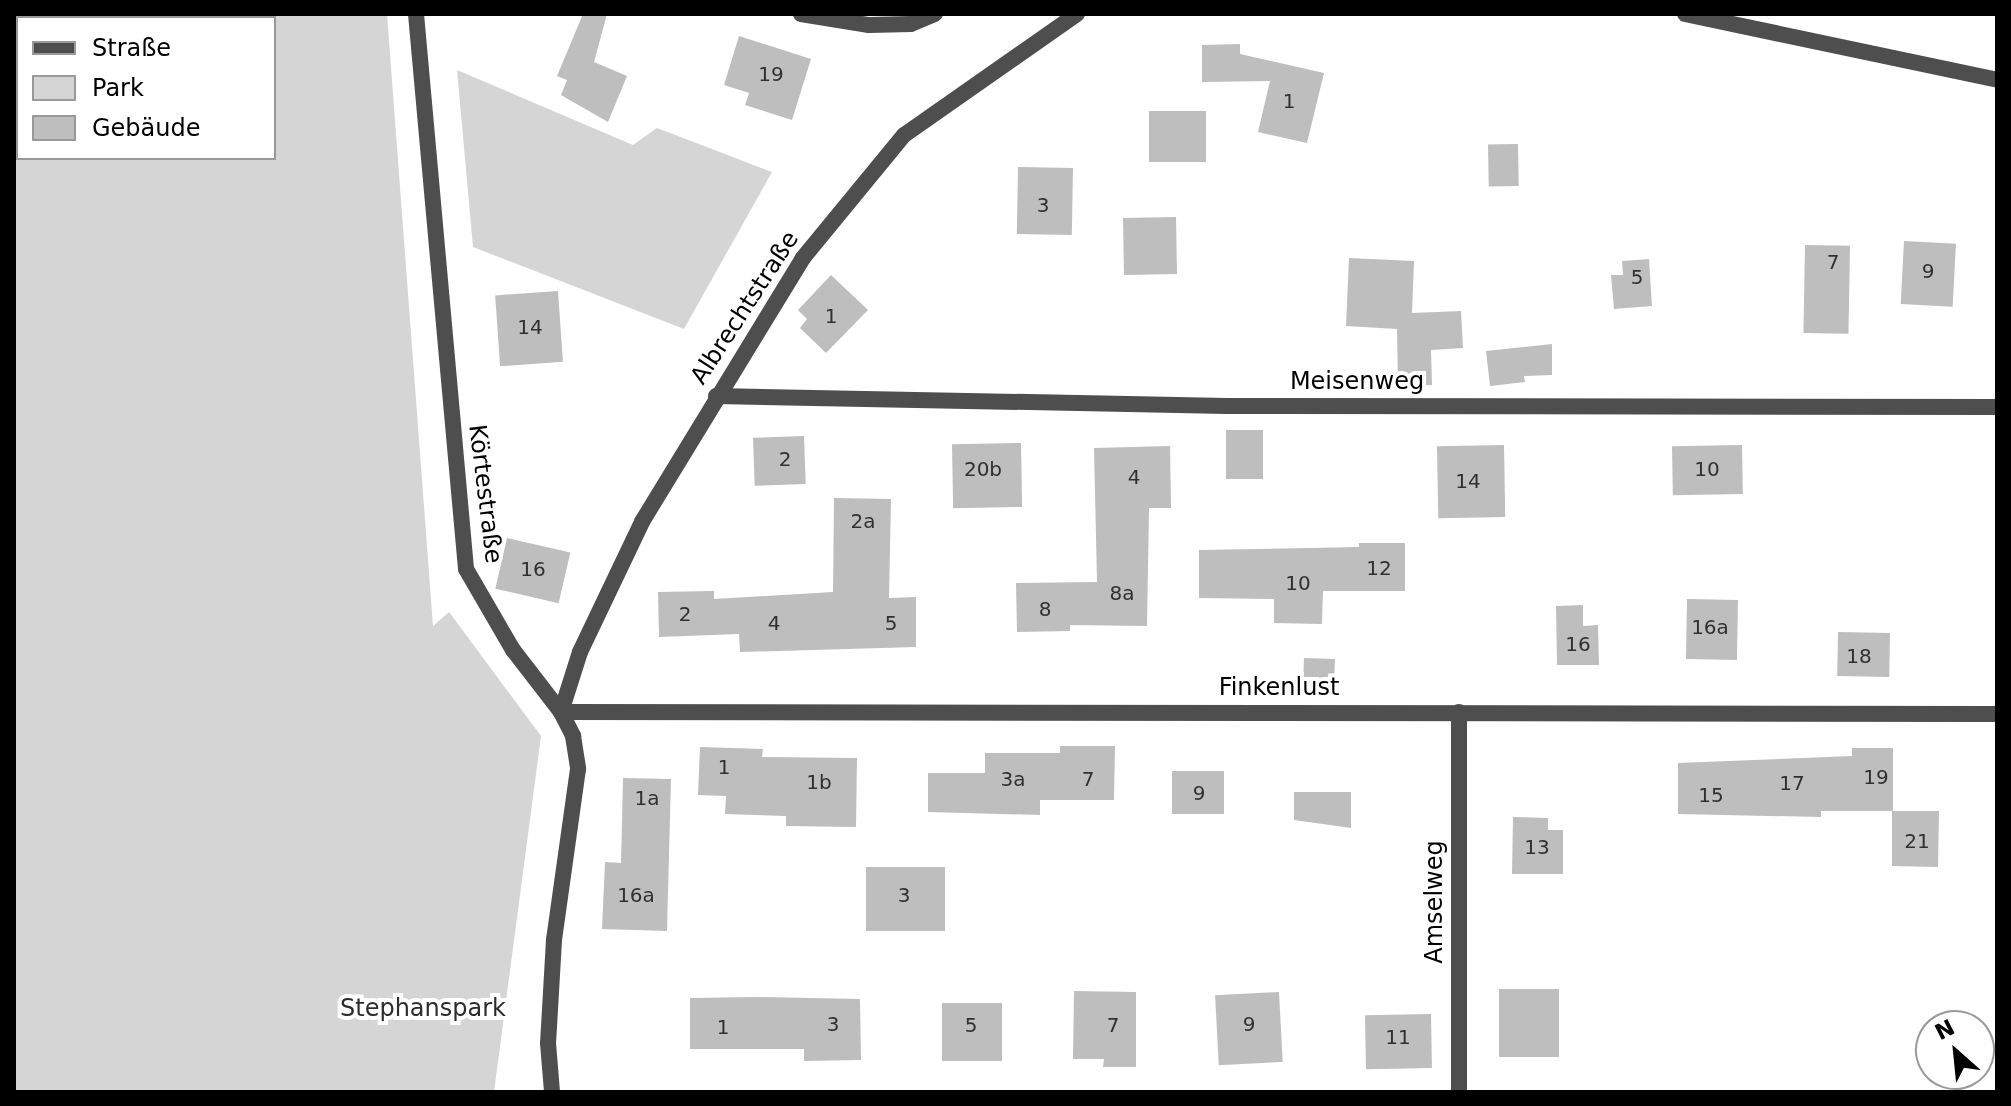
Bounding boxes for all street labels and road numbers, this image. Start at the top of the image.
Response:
street label: Albrechtstraße [685,226,805,390]
street label: Meisenweg [1290,368,1424,396]
street label: Körtestraße [462,423,508,565]
street label: Finkenlust [1219,674,1339,702]
street label: Amselweg [1421,840,1449,964]

